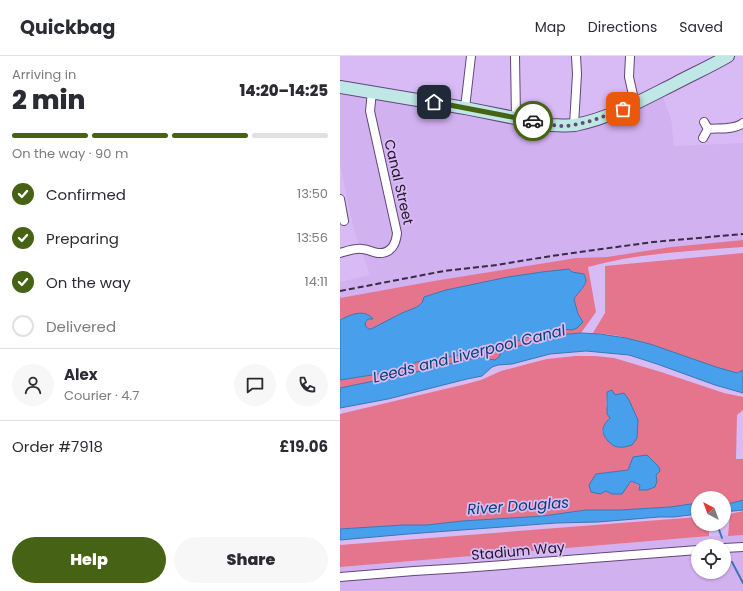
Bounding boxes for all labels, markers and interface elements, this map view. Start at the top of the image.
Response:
text: Quickbag [20,14,115,41]
text: Map [535,17,566,37]
text: Directions [588,17,657,37]
text: Saved [679,17,723,37]
text: Arriving in [12,65,76,84]
text: 14:20–14:25 [240,80,328,101]
text: 2 min [12,82,85,118]
pin [417,85,451,119]
icon: home [423,91,445,113]
pin [606,92,640,126]
icon: bag [612,98,634,120]
courier [513,101,553,141]
icon: car [522,110,544,132]
street label: Canal Street [379,137,419,227]
text: On the way · 90 m [12,144,128,163]
icon: check [12,183,34,205]
text: Confirmed [46,184,126,205]
text: 13:50 [297,184,328,203]
icon: check [12,227,34,249]
text: Preparing [46,228,119,249]
text: 13:56 [297,228,328,247]
icon: check [12,271,34,293]
text: On the way [46,272,131,293]
text: 14:11 [305,272,328,291]
text: Delivered [46,316,116,337]
water label: Leeds and Liverpool Canal [370,319,568,388]
button: person [12,364,54,406]
text: Alex [64,364,98,385]
button: chat [234,364,276,406]
button: phone [286,364,328,406]
text: Courier · 4.7 [64,386,139,405]
text: Order #7918 [12,436,103,457]
text: £19.06 [280,436,328,457]
water label: River Douglas [466,491,570,520]
north arrow [691,491,731,531]
map controls [691,491,731,579]
button: Help [12,537,166,583]
button: Share [174,537,328,583]
street label: Stadium Way [470,537,566,565]
button: locate [691,539,731,579]

